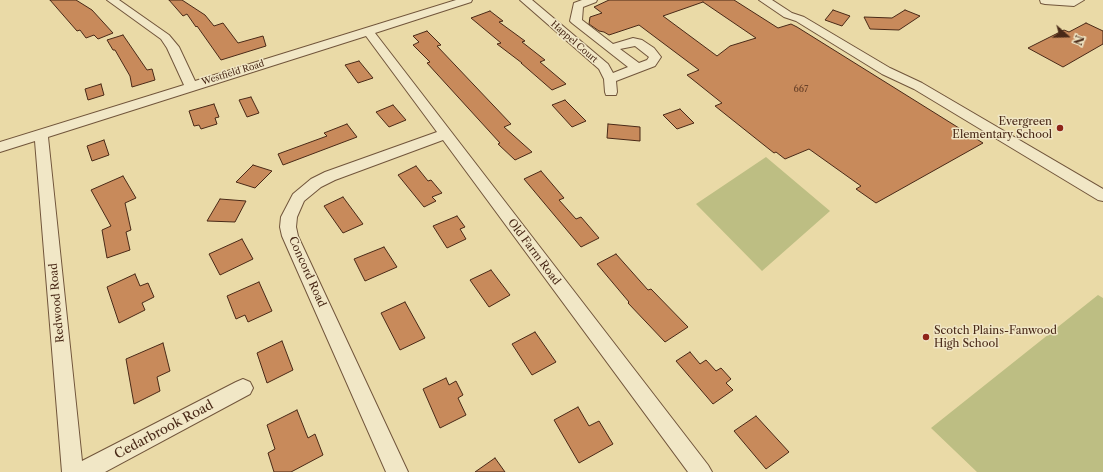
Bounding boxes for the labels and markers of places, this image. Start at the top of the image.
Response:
place label: Evergreen Elementary School [952,115,1052,141]
marker: Evergreen Elementary School [1055,123,1065,133]
place label: Scotch Plains-Fanwood High School [934,324,1057,350]
marker: Scotch Plains-Fanwood High School [921,332,931,342]

